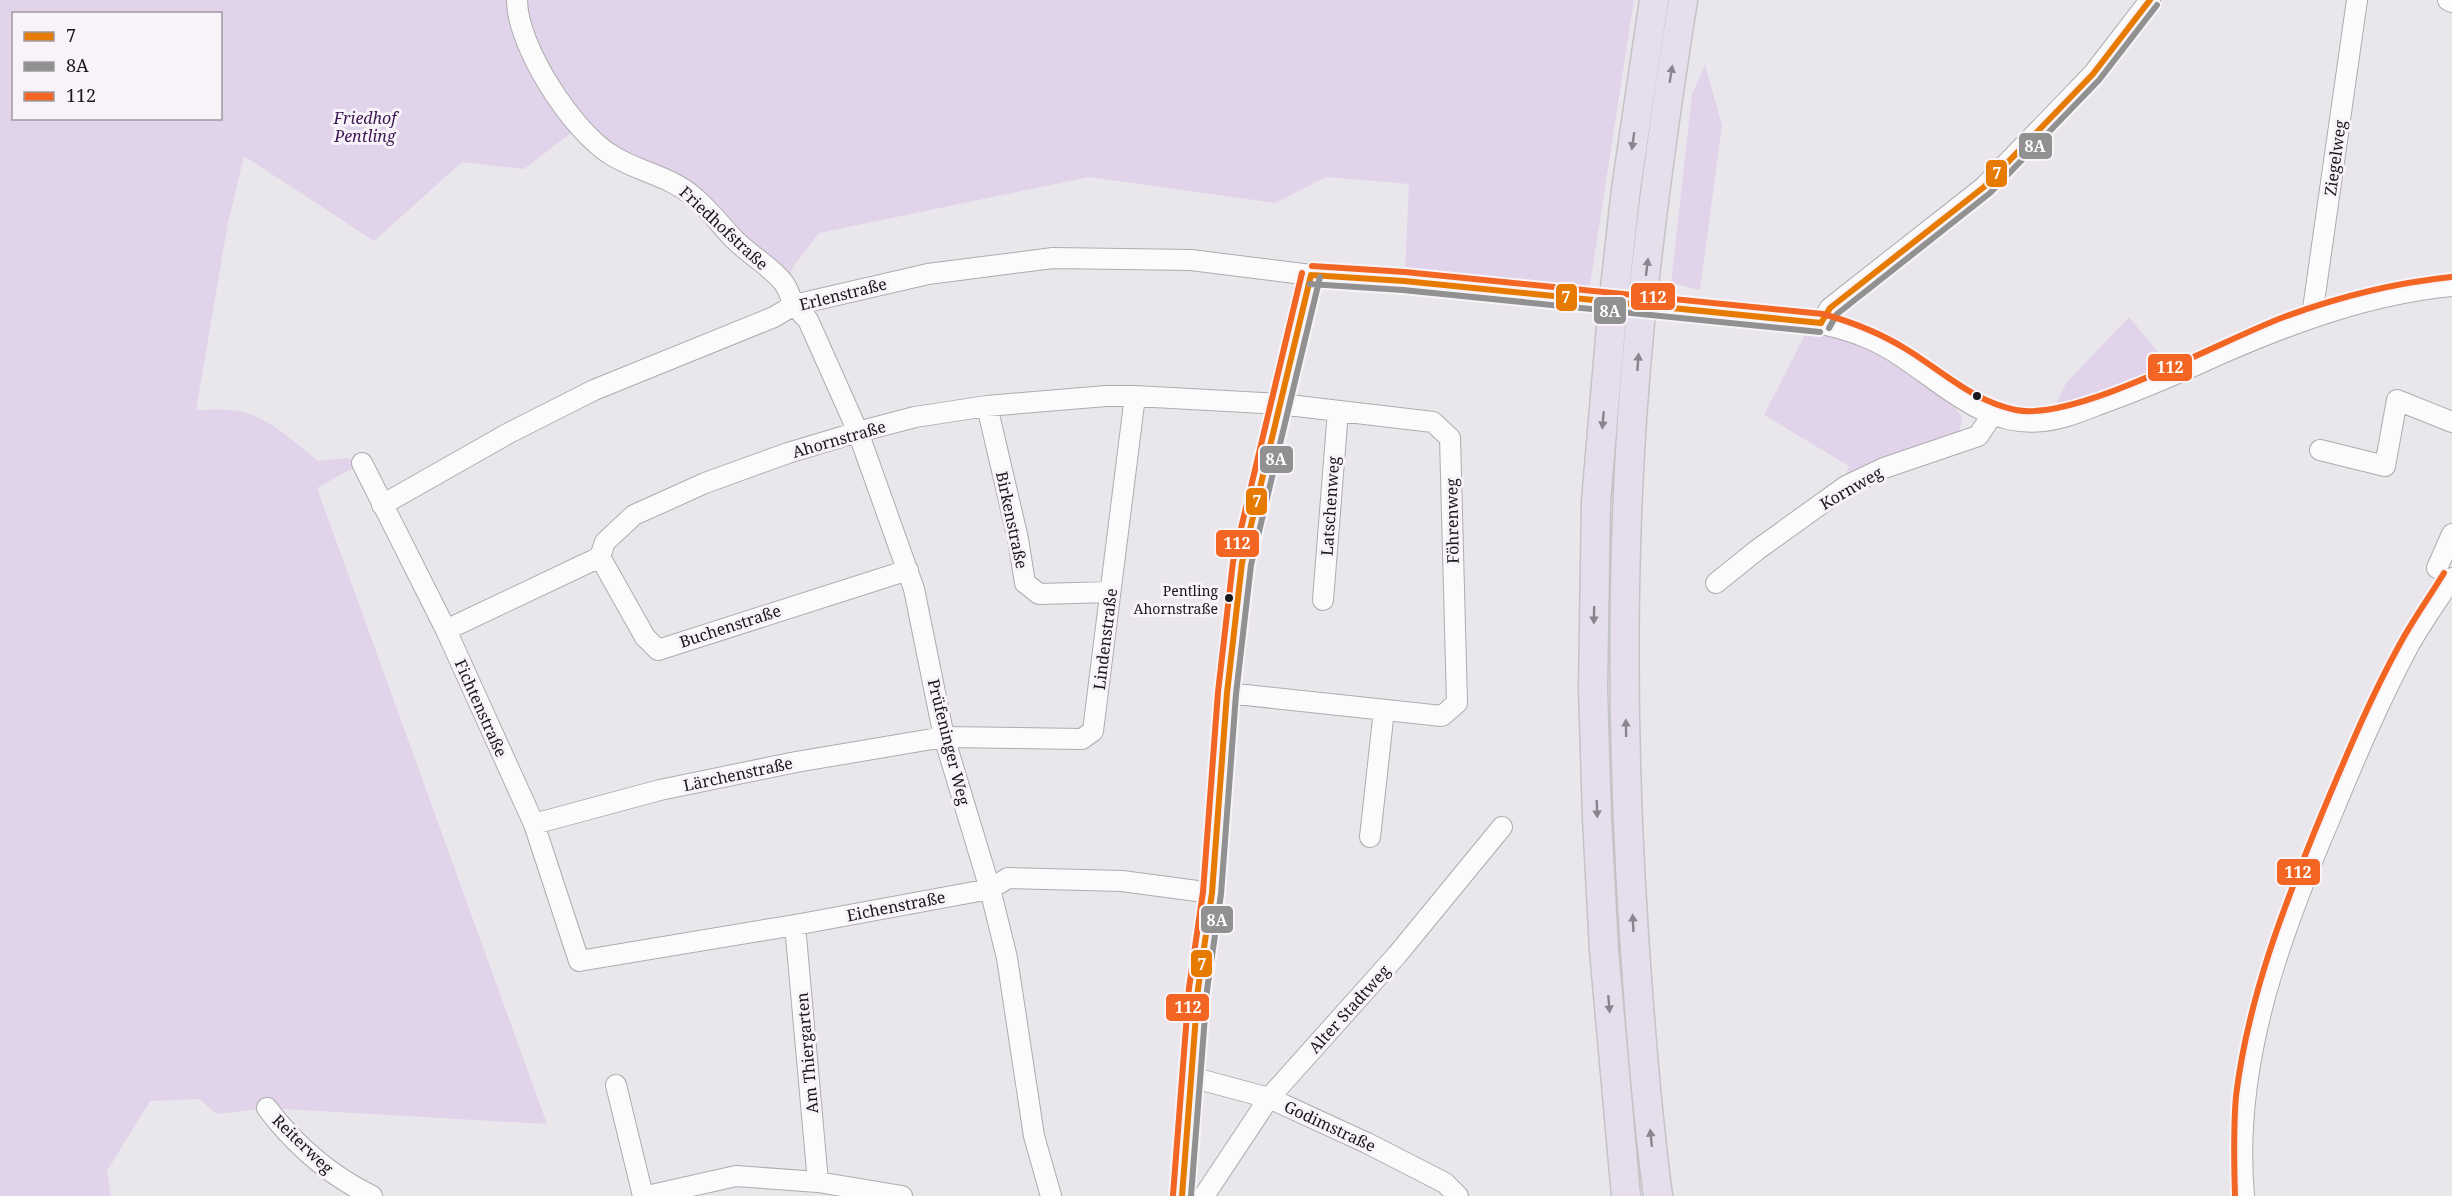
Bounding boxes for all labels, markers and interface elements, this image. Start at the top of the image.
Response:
legend [12,12,222,120]
text: 7 [66,23,76,47]
text: 8A [66,53,89,77]
one-way arrow [1667,64,1676,83]
text: 112 [66,83,96,107]
park label: Friedhof Pentling [333,107,399,147]
street label: Ziegelweg [2319,118,2351,197]
one-way arrow [1629,131,1638,150]
line badge: 8A [2018,132,2053,160]
text: 8A [2024,135,2046,157]
line badge: 7 [1985,159,2008,188]
text: 7 [1992,162,2002,184]
street label: Friedhofstraße [675,181,773,275]
one-way arrow [1642,257,1652,276]
street label: Erlenstraße [797,273,889,315]
line badge: 112 [1630,282,1676,311]
line badge: 7 [1555,283,1578,312]
text: 7 [1561,286,1571,308]
text: 112 [1639,286,1667,308]
line badge: 8A [1593,296,1627,325]
text: 8A [1599,300,1621,322]
one-way arrow [1633,352,1642,371]
line badge: 112 [2147,353,2193,382]
text: 112 [2156,356,2184,378]
unlabelled marker [1971,390,1983,402]
one-way arrow [1598,410,1608,429]
street label: Ahornstraße [790,415,888,463]
line badge: 8A [1259,445,1294,474]
text: 8A [1265,448,1287,470]
street label: Latschenweg [1316,455,1344,556]
street label: Kornweg [1816,461,1887,515]
street label: Birkenstraße [991,469,1033,571]
street label: Föhrenweg [1440,478,1464,564]
line badge: 7 [1245,487,1268,516]
text: 7 [1252,490,1262,512]
line badge: 112 [1215,529,1260,558]
text: 112 [1223,532,1251,554]
place label: Pentling Ahornstraße [1134,581,1218,618]
street label: Lindenstraße [1088,587,1122,691]
marker: Pentling Ahornstraße [1223,592,1235,604]
street label: Buchenstraße [676,599,784,653]
one-way arrow [1589,605,1599,624]
street label: Fichtenstraße [450,656,512,760]
street label: Prüfeninger Weg [923,677,975,808]
one-way arrow [1621,718,1630,737]
street label: Lärchenstraße [681,752,795,796]
one-way arrow [1592,800,1601,819]
line badge: 112 [2276,858,2321,886]
text: 112 [2284,861,2312,883]
street label: Eichenstraße [845,886,947,926]
line badge: 8A [1200,905,1234,934]
text: 8A [1206,909,1228,931]
one-way arrow [1628,913,1637,932]
line badge: 7 [1190,949,1213,978]
text: 7 [1197,953,1207,975]
street label: Alter Stadtweg [1303,960,1395,1058]
street label: Am Thiergarten [791,992,823,1114]
line badge: 112 [1165,993,1210,1022]
one-way arrow [1604,995,1614,1014]
text: 112 [1174,996,1202,1018]
street label: Godimstraße [1281,1095,1379,1157]
street label: Reiterweg [268,1109,339,1179]
one-way arrow [1647,1128,1656,1147]

